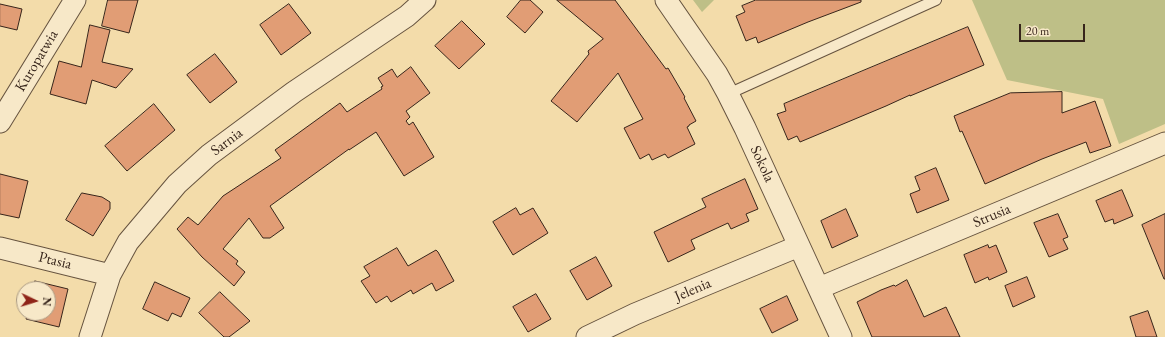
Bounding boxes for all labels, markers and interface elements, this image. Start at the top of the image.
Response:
scale bar [1021,16,1087,42]
text: 20 m [1026,23,1049,39]
street label: Kuropatwia [12,27,62,95]
street label: Sarnia [207,124,247,160]
street label: Sokola [746,143,778,185]
street label: Strusia [970,200,1014,232]
street label: Ptasia [37,248,73,274]
street label: Jelenia [672,274,714,306]
north arrow [16,281,56,321]
text: N [40,297,54,307]

